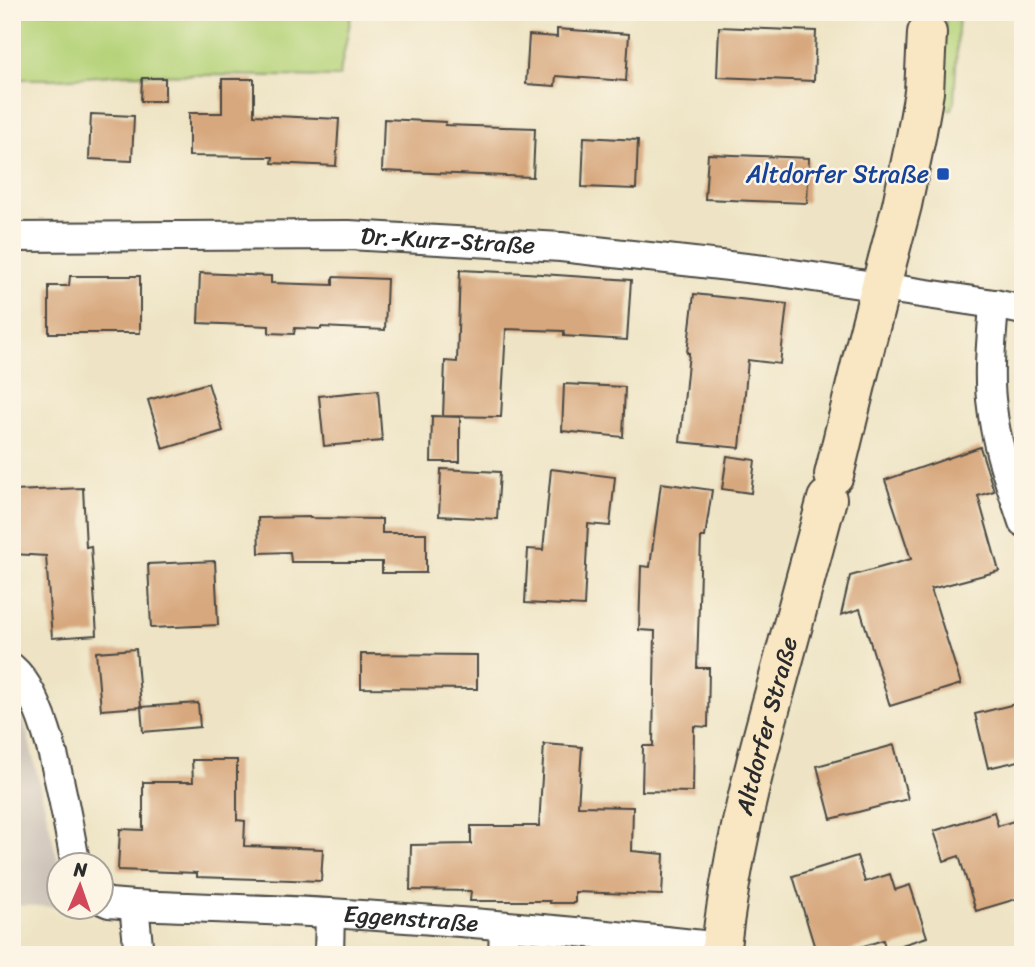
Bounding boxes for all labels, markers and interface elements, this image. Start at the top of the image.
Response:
place label: Altdorfer Straße [745,153,929,195]
marker: Altdorfer Straße [935,166,951,182]
street label: Dr.-Kurz-Straße [359,215,536,266]
street label: Altdorfer Straße [723,632,810,820]
north arrow [46,852,116,922]
text: N [72,853,89,886]
street label: Eggenstraße [343,893,480,944]

